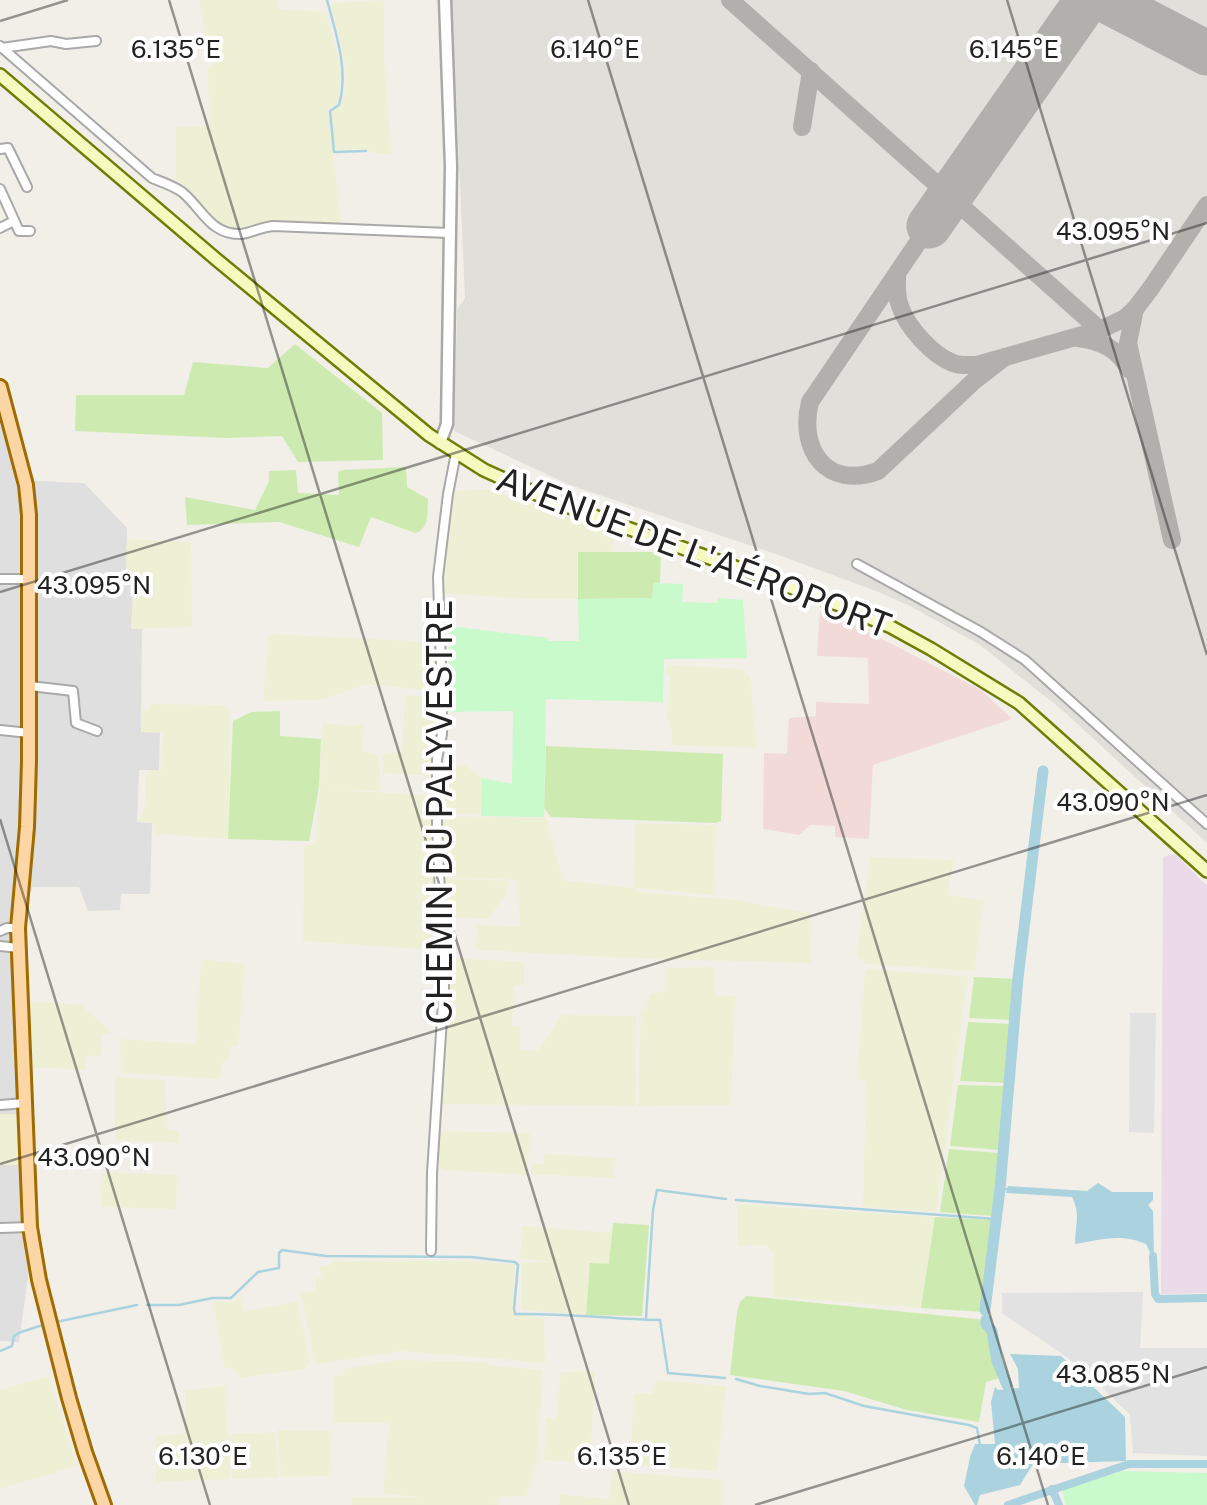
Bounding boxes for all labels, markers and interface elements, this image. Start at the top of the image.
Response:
text: 6.135°E [131,34,221,64]
text: 6.140°E [550,34,640,64]
text: 6.145°E [969,34,1059,64]
text: 43.095°N [1056,216,1170,246]
street label: AVENUE DE L'AÉROPORT [491,457,897,646]
text: 43.095°N [37,570,151,600]
street label: CHEMIN DU PALYVESTRE [419,600,460,1024]
text: 43.090°N [1056,787,1170,817]
text: 43.090°N [37,1142,151,1172]
text: 43.085°N [1056,1359,1170,1389]
text: 6.130°E [158,1441,248,1471]
text: 6.135°E [577,1441,667,1471]
text: 6.140°E [996,1441,1086,1471]

